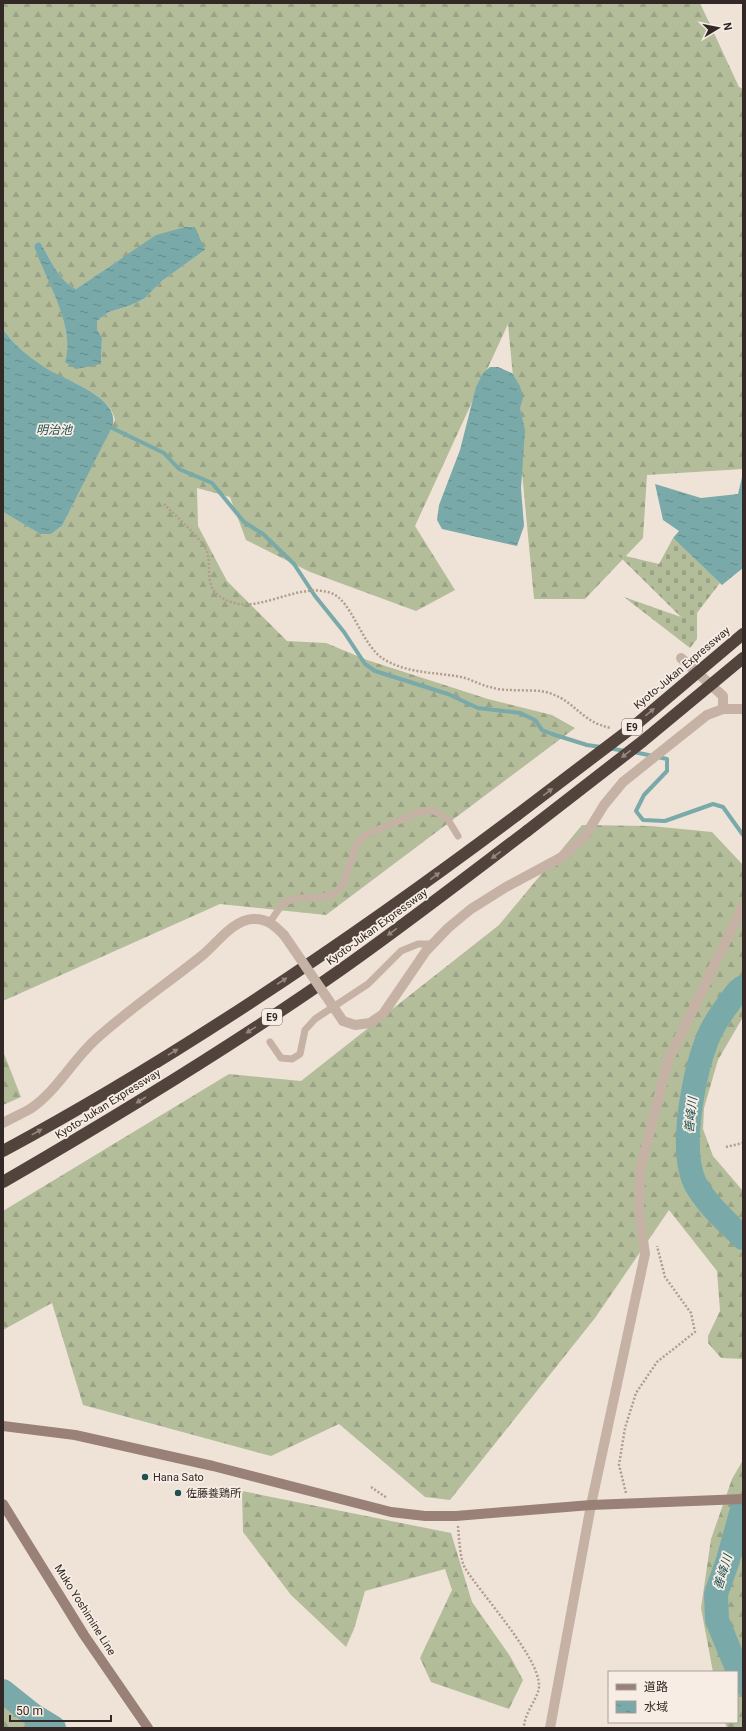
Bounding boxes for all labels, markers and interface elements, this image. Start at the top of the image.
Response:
north arrow [698,8,738,48]
text: N [720,21,734,32]
water label: 明治池 [36,423,73,437]
street label: Kyoto-Jukan Expressway [631,623,733,712]
one-way arrow [645,707,656,716]
road number: E9 [622,719,642,735]
one-way arrow [621,750,632,759]
one-way arrow [543,788,553,796]
one-way arrow [491,850,502,859]
one-way arrow [430,872,441,880]
street label: Kyoto-Jukan Expressway [324,886,431,968]
one-way arrow [387,928,397,936]
one-way arrow [277,977,287,985]
road number: E9 [262,1009,282,1025]
one-way arrow [245,1027,256,1034]
one-way arrow [167,1048,179,1055]
street label: Kyoto-Jukan Expressway [53,1066,164,1142]
water label: 善峰川 [682,1094,700,1134]
one-way arrow [135,1096,146,1103]
one-way arrow [31,1129,43,1136]
place label: Hana Sato [153,1471,204,1484]
marker: Hana Sato [140,1472,150,1482]
place label: 佐藤養鶏所 [186,1487,242,1500]
marker: 佐藤養鶏所 [173,1488,183,1498]
water label: 善峰川 [711,1551,736,1591]
street label: Muko Yoshimine Line [52,1562,118,1658]
legend [608,1671,738,1723]
text: 道路 [644,1680,668,1694]
scale bar [10,1697,111,1723]
text: 水域 [644,1700,668,1714]
text: 50 m [16,1704,43,1718]

